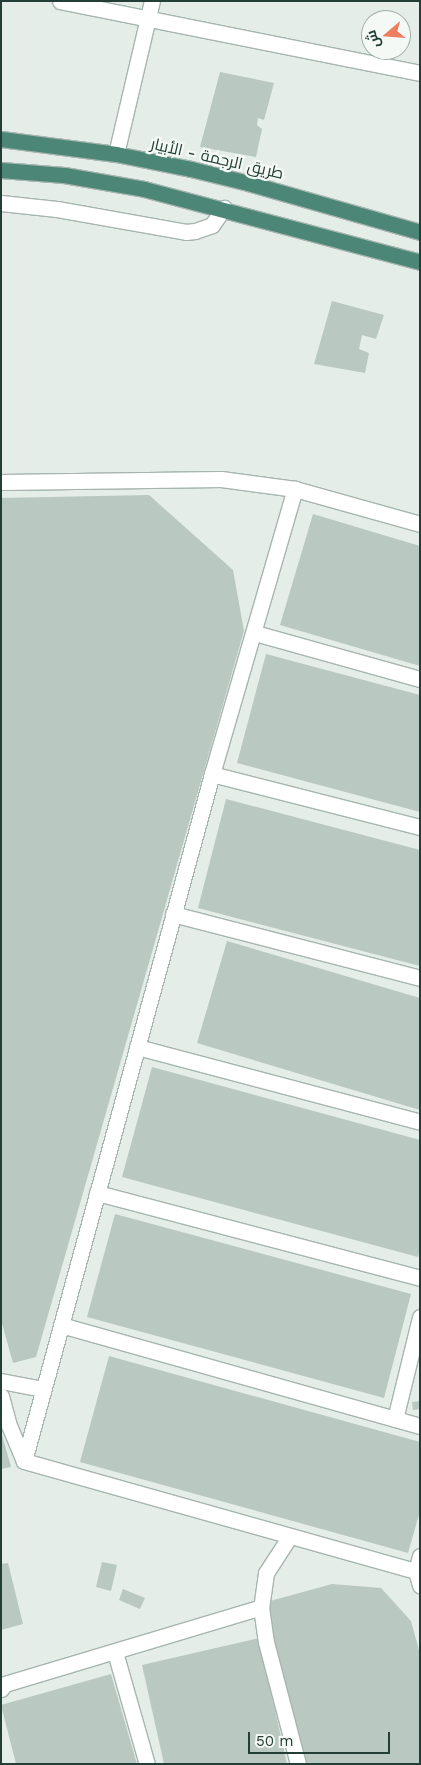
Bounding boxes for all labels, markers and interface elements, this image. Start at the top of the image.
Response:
north arrow [361,10,411,60]
text: ش [362,28,383,50]
street label: طريق الرجمة - الأبيار [149,134,285,184]
scale bar [251,1722,394,1754]
text: 50 m [256,1732,293,1750]

